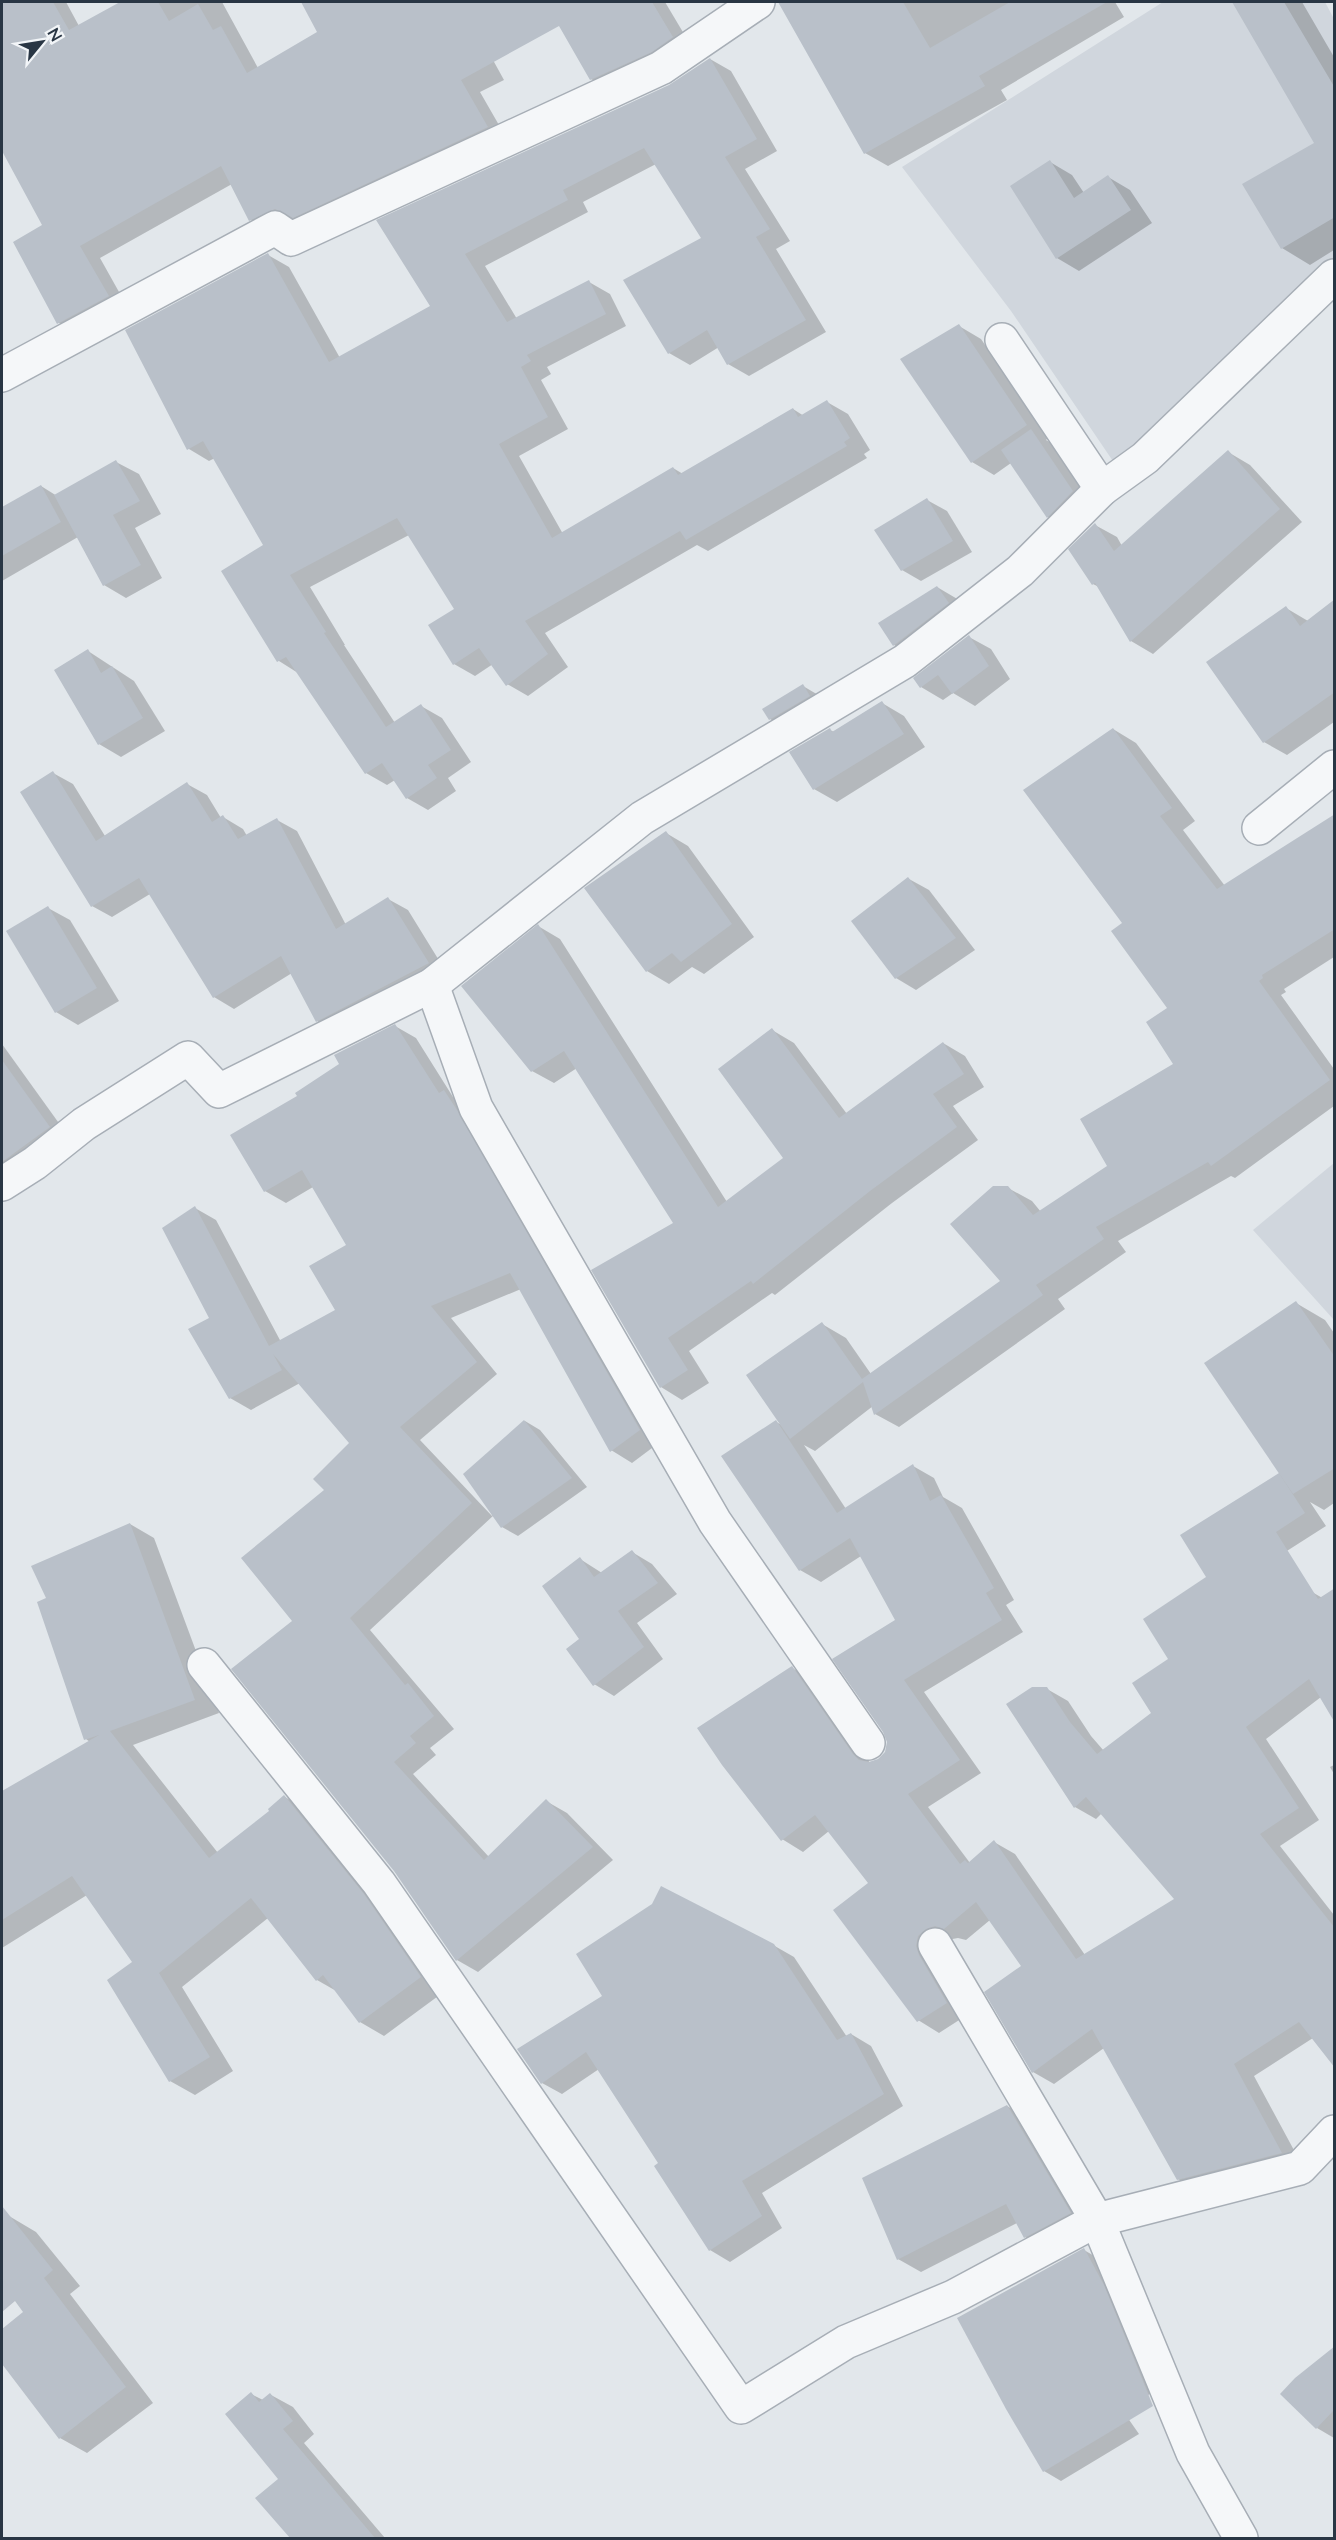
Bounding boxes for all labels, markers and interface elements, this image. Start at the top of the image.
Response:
north arrow [12,12,72,72]
text: N [44,24,67,44]

